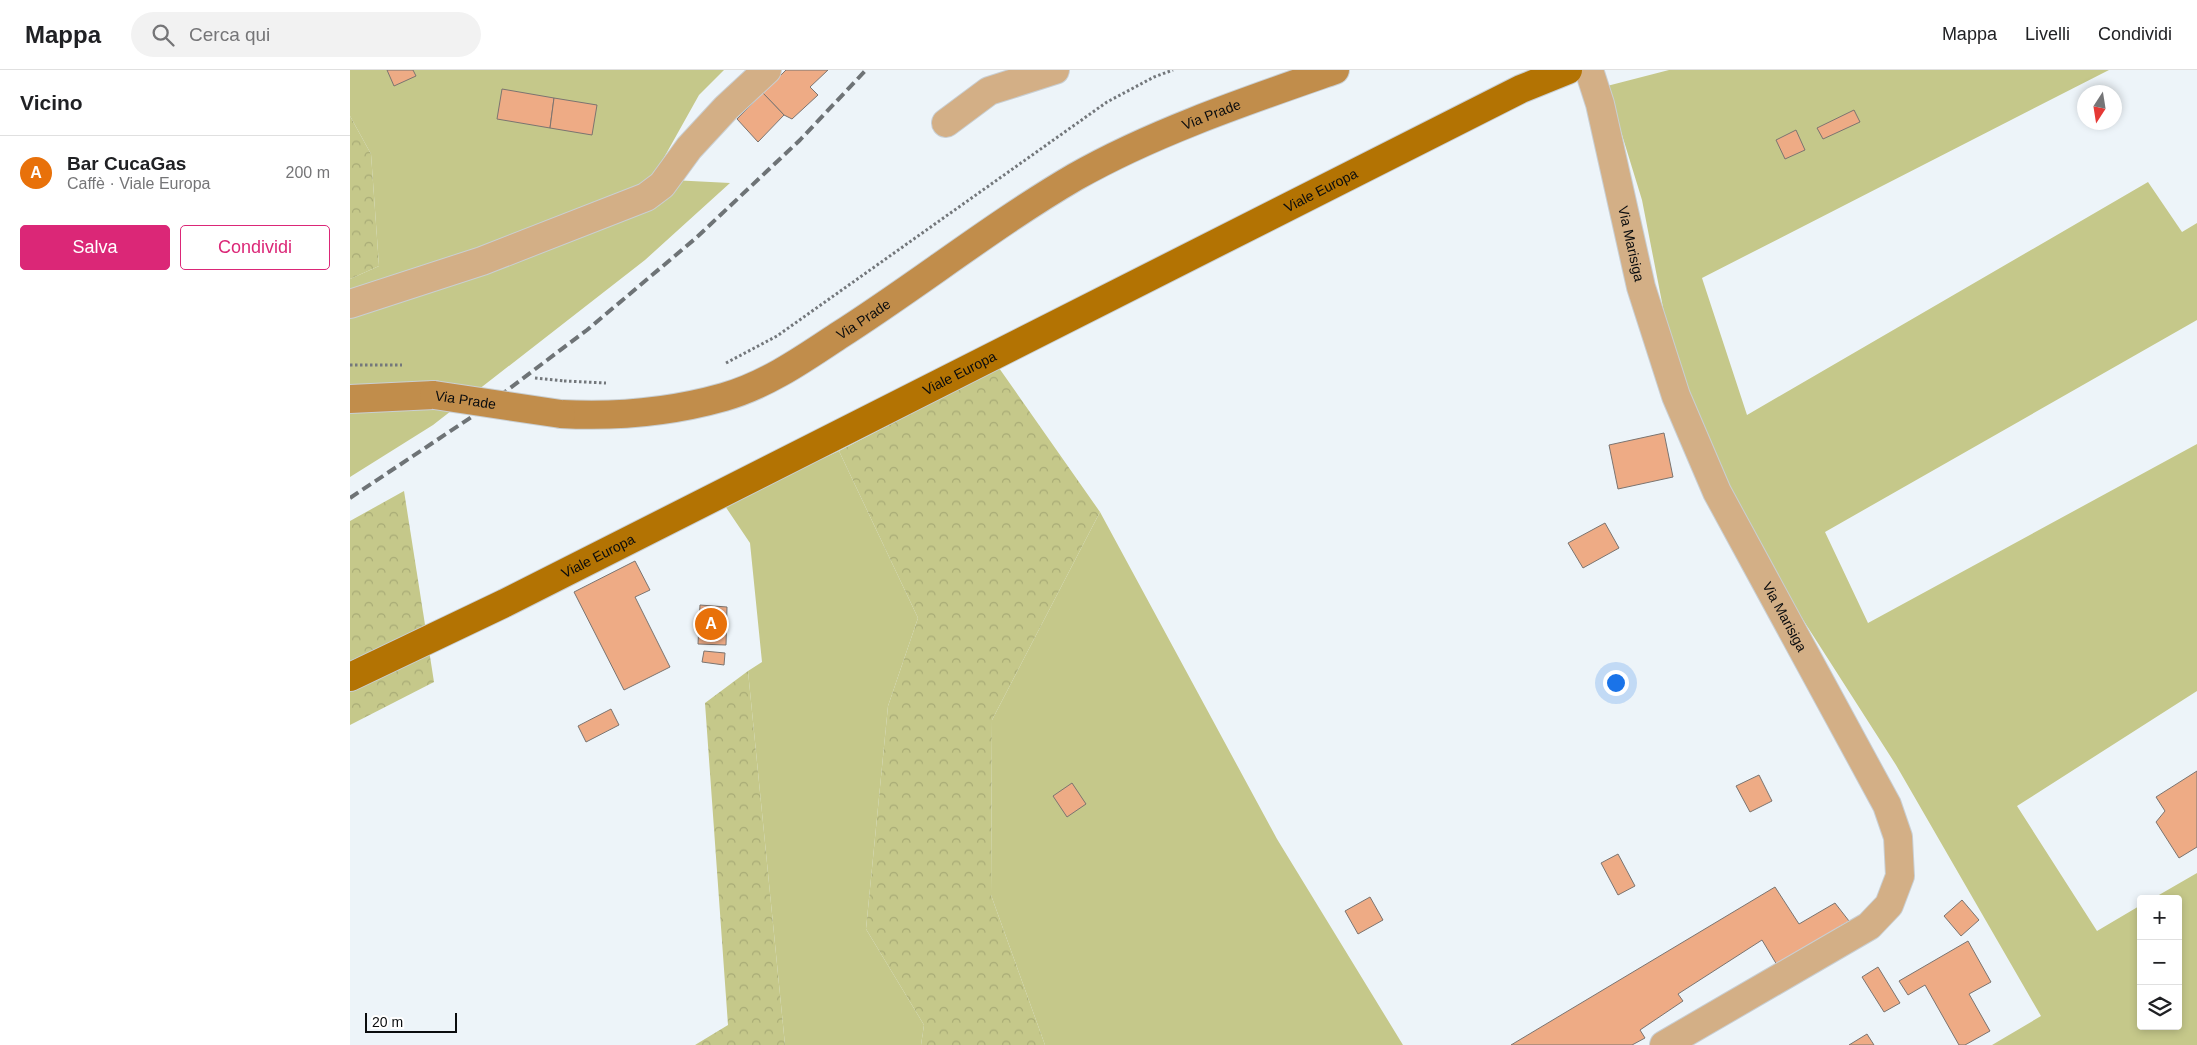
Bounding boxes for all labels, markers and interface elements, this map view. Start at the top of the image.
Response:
search box [131,12,481,57]
text: Mappa [25,21,101,48]
icon: search [149,21,177,49]
text: Cerca qui [189,24,270,45]
text: Mappa [1942,24,1997,44]
text: Livelli [2025,24,2070,44]
text: Condividi [2098,24,2172,44]
north arrow [2077,85,2122,130]
text: Vicino [20,91,83,114]
street label: Via Prade [1180,96,1243,133]
text: Bar CucaGas [67,153,186,174]
text: A [30,164,42,181]
text: 200 m [286,164,330,181]
street label: Viale Europa [1281,165,1360,215]
text: Caffè · Viale Europa [67,175,211,192]
street label: Via Marisiga [1615,205,1648,283]
button: Salva [20,225,170,270]
button: Condividi [180,225,330,270]
street label: Via Prade [834,295,894,343]
street label: Viale Europa [920,348,999,398]
street label: Via Prade [434,387,497,412]
street label: Viale Europa [559,531,638,581]
street label: Via Marisiga [1759,579,1810,654]
pin: A [695,605,727,643]
your location [1603,670,1629,696]
map controls [2137,895,2182,1030]
button: + [2137,895,2182,940]
button: − [2137,940,2182,985]
button: layers [2137,985,2182,1030]
scale bar [365,1010,458,1033]
text: 20 m [372,1014,403,1030]

